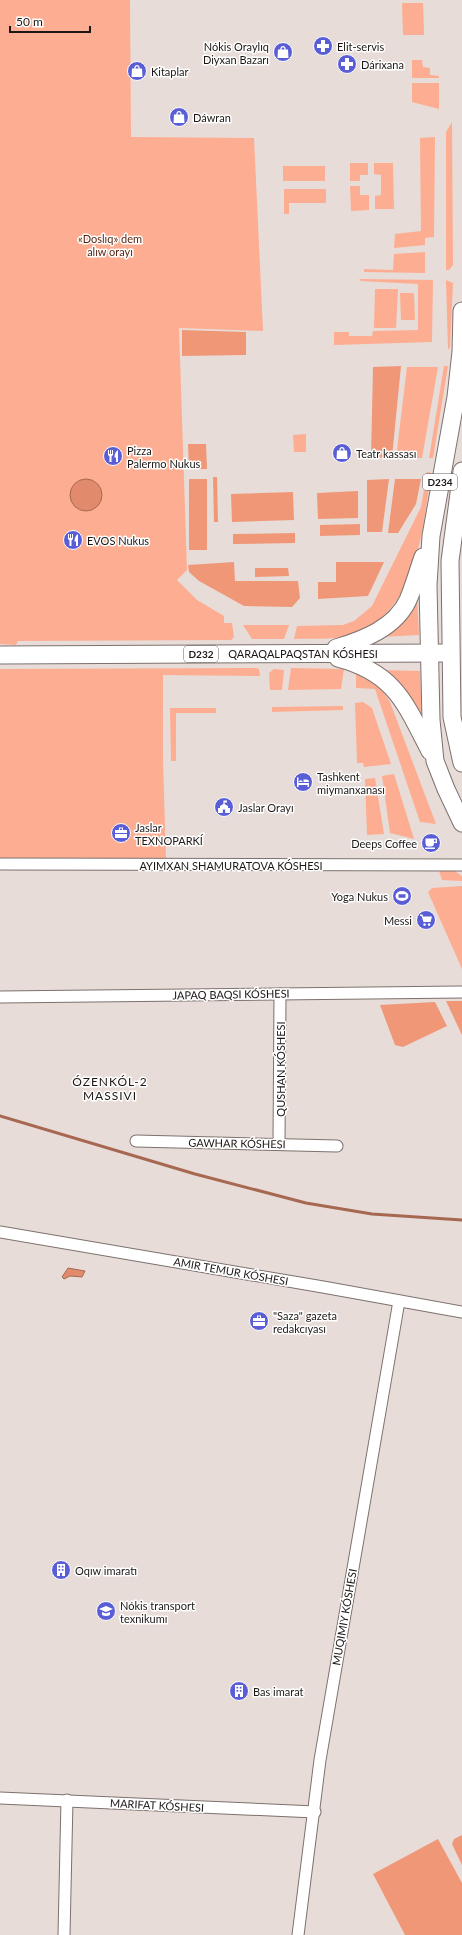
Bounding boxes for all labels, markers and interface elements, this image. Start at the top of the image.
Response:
scale bar [10,8,90,34]
text: 50 m [16,14,43,29]
pharmacy icon: Elit-servis [312,35,334,57]
place label: Nókis Oraylıq Diyxan Bazarı [203,40,269,66]
place label: Elit-servis [337,40,384,53]
shop icon: Nókis Oraylıq Diyxan Bazarı [272,41,294,63]
pharmacy icon: Dárixana [336,53,358,75]
place label: Dárixana [361,58,404,71]
shop icon: Kitaplar [126,60,148,82]
place label: Kitaplar [151,65,189,78]
shop icon: Dáwran [168,106,190,128]
place label: Dáwran [193,111,231,124]
park label: «Doslıq» dem alıw orayı [78,232,142,258]
shop icon: Teatr kassası [331,442,353,464]
place label: Pizza Palermo Nukus [127,444,201,470]
restaurant icon: Pizza Palermo Nukus [102,445,124,467]
place label: Teatr kassası [356,447,416,460]
road number: D234 [423,474,457,490]
restaurant icon: EVOS Nukus [62,529,84,551]
place label: EVOS Nukus [87,534,149,547]
road number: D232 [184,646,218,662]
street label: QARAQALPAQSTAN KÓSHESI [228,647,378,660]
place label: Tashkent miymanxanası [317,770,385,796]
hotel icon: Tashkent miymanxanası [292,771,314,793]
public building icon: Jaslar Orayı [213,796,235,818]
place label: Jaslar Orayı [238,801,294,814]
place label: Jaslar TEXNOPARKÍ [135,821,204,847]
office icon: Jaslar TEXNOPARKÍ [110,822,132,844]
cafe icon: Deeps Coffee [420,832,442,854]
place label: Deeps Coffee [351,837,417,850]
street label: AYIMXAN SHAMURATOVA KÓSHESI [139,859,323,872]
sports icon: Yoga Nukus [391,885,413,907]
place label: Yoga Nukus [331,890,388,903]
supermarket icon: Messi [415,909,437,931]
place label: Messi [384,914,412,927]
street label: JAPAQ BAQSI KÓSHESI [172,986,290,1002]
street label: QUSHAN KÓSHESI [274,1021,287,1117]
district label: ÓZENKÓL-2 MASSIVI [72,1074,148,1103]
street label: GAWHAR KÓSHESI [188,1136,286,1150]
street label: AMIR TEMUR KÓSHESI [173,1254,289,1288]
place label: "Saza" gazeta redakcıyası [273,1309,337,1335]
office icon: "Saza" gazeta redakcıyası [248,1310,270,1332]
building icon: Oqıw imaratı [50,1559,72,1581]
place label: Oqıw imaratı [75,1564,137,1577]
street label: MUQIMIY KÓSHESI [329,1568,359,1666]
place label: Nókis transport texnikumı [120,1599,195,1625]
school or university icon: Nókis transport texnikumı [95,1600,117,1622]
building icon: Bas imarat [228,1680,250,1702]
place label: Bas imarat [253,1685,304,1698]
street label: MARIFAT KÓSHESI [110,1796,204,1814]

